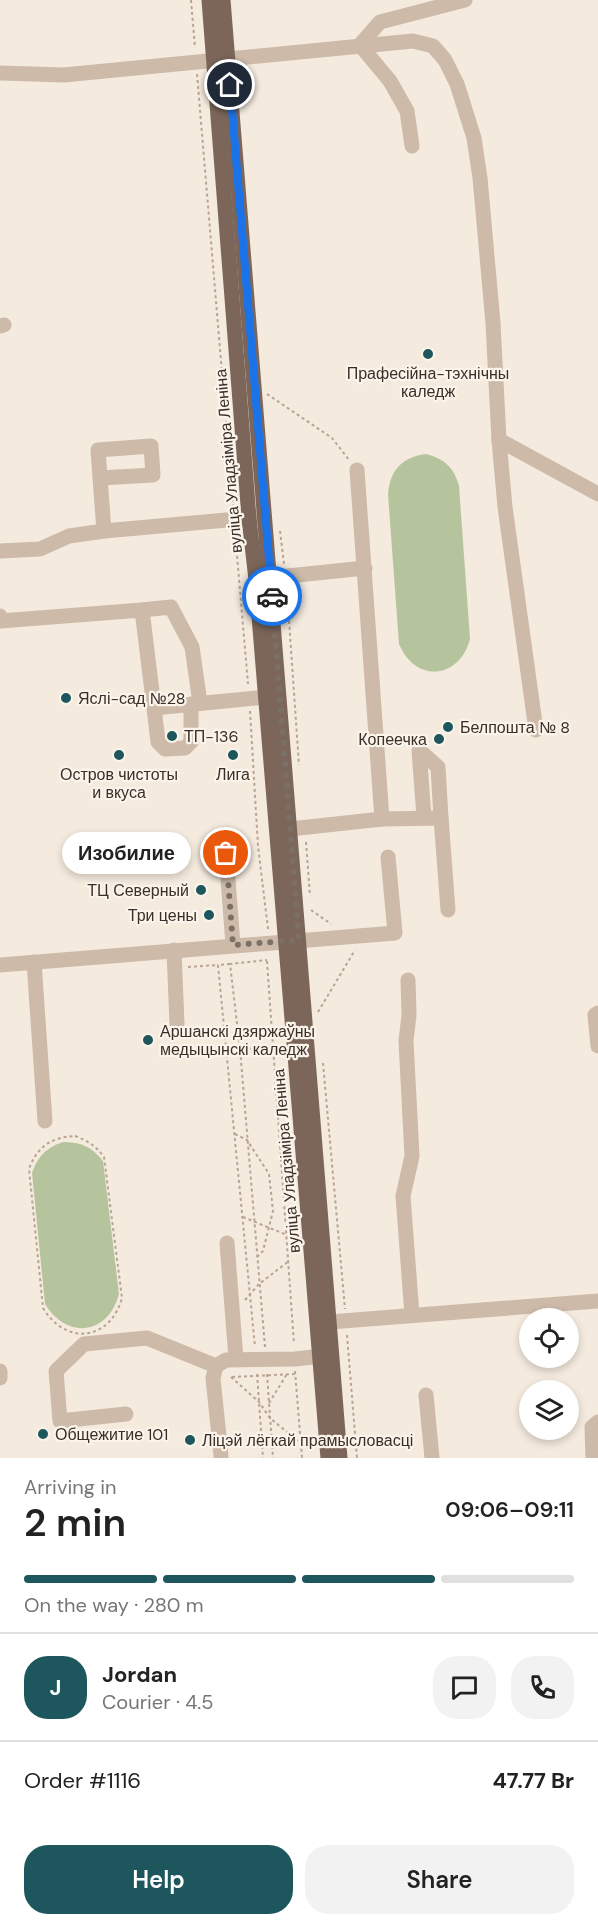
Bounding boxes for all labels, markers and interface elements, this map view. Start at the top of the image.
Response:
pin [204,59,255,110]
icon: home [213,68,246,101]
marker: Прафесійна-тэхнічны каледж [421,347,435,361]
place label: Прафесійна-тэхнічны каледж [347,363,509,402]
street label: вуліца Уладзіміра Леніна [210,368,247,554]
courier [242,566,302,626]
icon: car [256,580,289,613]
place label: Яслі-сад №28 [78,688,185,709]
marker: Яслі-сад №28 [59,691,73,705]
place label: Белпошта № 8 [460,717,570,738]
marker: Белпошта № 8 [441,720,455,734]
place label: ТП-136 [184,726,238,747]
marker: ТП-136 [165,729,179,743]
place label: Копеечка [358,729,427,750]
marker: Копеечка [432,732,446,746]
marker: Остров чистоты и вкуса [112,748,126,762]
marker: Лига [226,748,240,762]
place label: Остров чистоты и вкуса [60,764,178,803]
place label: Лига [216,764,250,785]
pin [200,827,251,878]
callout: Изобилие [61,832,190,874]
icon: bag [209,836,242,869]
text: Изобилие [78,840,175,866]
place label: ТЦ Северный [87,880,189,901]
marker: ТЦ Северный [194,883,208,897]
place label: Три цены [128,905,197,926]
marker: Три цены [202,908,216,922]
place label: Аршанскі дзяржаўны медыцынскі каледж [160,1021,315,1060]
marker: Аршанскі дзяржаўны медыцынскі каледж [141,1033,155,1047]
street label: вуліца Уладзіміра Леніна [268,1068,305,1254]
map controls [519,1308,579,1440]
button: locate [519,1308,579,1368]
button: layers [519,1380,579,1440]
place label: Общежитие 101 [55,1424,168,1445]
marker: Общежитие 101 [36,1427,50,1441]
place label: Ліцэй лёгкай прамысловасці [202,1430,413,1451]
marker: Ліцэй лёгкай прамысловасці [183,1433,197,1447]
text: Arriving in [24,1474,116,1500]
text: 09:06–09:11 [445,1495,574,1524]
text: 2 min [24,1497,126,1548]
text: On the way · 280 m [24,1592,204,1618]
button: chat [433,1656,496,1719]
button: phone [511,1656,574,1719]
text: Jordan [102,1660,177,1689]
text: J [50,1673,61,1702]
text: Courier · 4.5 [102,1689,214,1715]
text: Order #1116 [24,1766,141,1795]
text: 47.77 Br [492,1766,574,1795]
button: Help [24,1845,293,1914]
button: Share [305,1845,574,1914]

